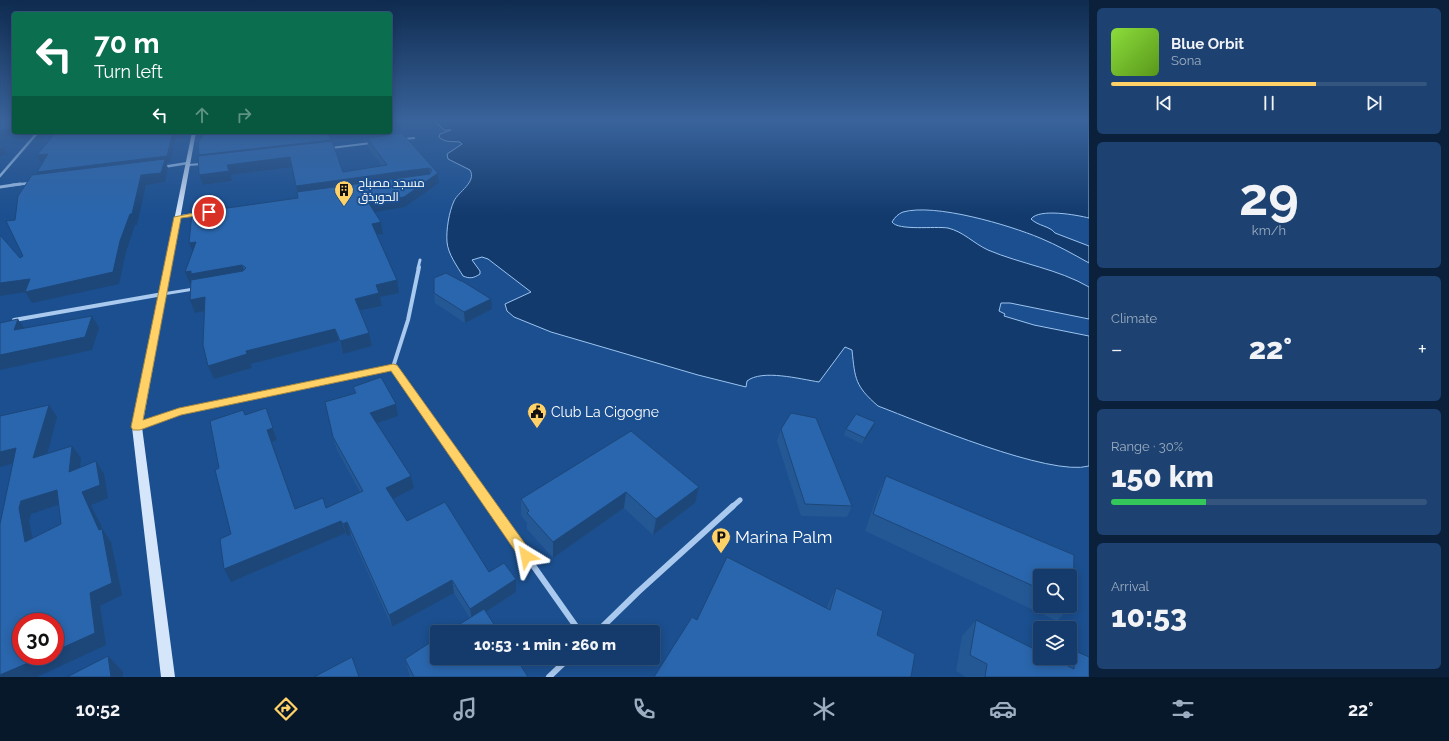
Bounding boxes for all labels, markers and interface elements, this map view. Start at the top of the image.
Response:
text: 70 m [94,27,160,60]
icon: left [28,28,80,80]
text: Blue Orbit [1171,35,1244,53]
text: Sona [1171,53,1201,68]
text: Turn left [94,61,163,82]
icon: previous [1153,92,1175,114]
icon: pause [1258,92,1280,114]
icon: next [1363,92,1385,114]
icon: left [149,104,171,126]
icon: ahead [191,104,213,126]
icon: right [233,104,255,126]
text: 29 [1239,166,1299,227]
place label: مسجد مصباح الحويذق [358,176,425,204]
building icon: مسجد مصباح الحويذق [333,179,355,207]
pin [192,195,226,229]
icon: arrive [198,201,220,223]
text: km/h [1252,223,1286,238]
text: Climate [1111,311,1157,326]
text: 22° [1249,331,1292,366]
text: − [1111,336,1123,362]
text: + [1418,336,1427,362]
public building icon: Club La Cigogne [526,401,548,429]
place label: Club La Cigogne [551,404,659,420]
text: Range · 30% [1111,439,1183,454]
text: 150 km [1111,459,1214,494]
parking icon: Marina Palm [710,526,732,554]
place label: Marina Palm [735,527,832,547]
position arrow [505,535,547,577]
map controls [1033,569,1077,665]
button: search [1033,569,1077,613]
text: Arrival [1111,579,1149,594]
text: 10:53 [1111,599,1187,634]
speed limit sign: 30 [12,613,64,665]
button: layers [1033,621,1077,665]
text: 10:53 · 1 min · 260 m [474,636,616,654]
icon: directions [272,695,300,723]
icon: music [451,695,479,723]
icon: phone [630,695,658,723]
icon: climate [810,695,838,723]
icon: car [989,695,1017,723]
icon: filters [1169,695,1197,723]
text: 10:52 [76,699,120,720]
text: 22° [1348,699,1373,720]

